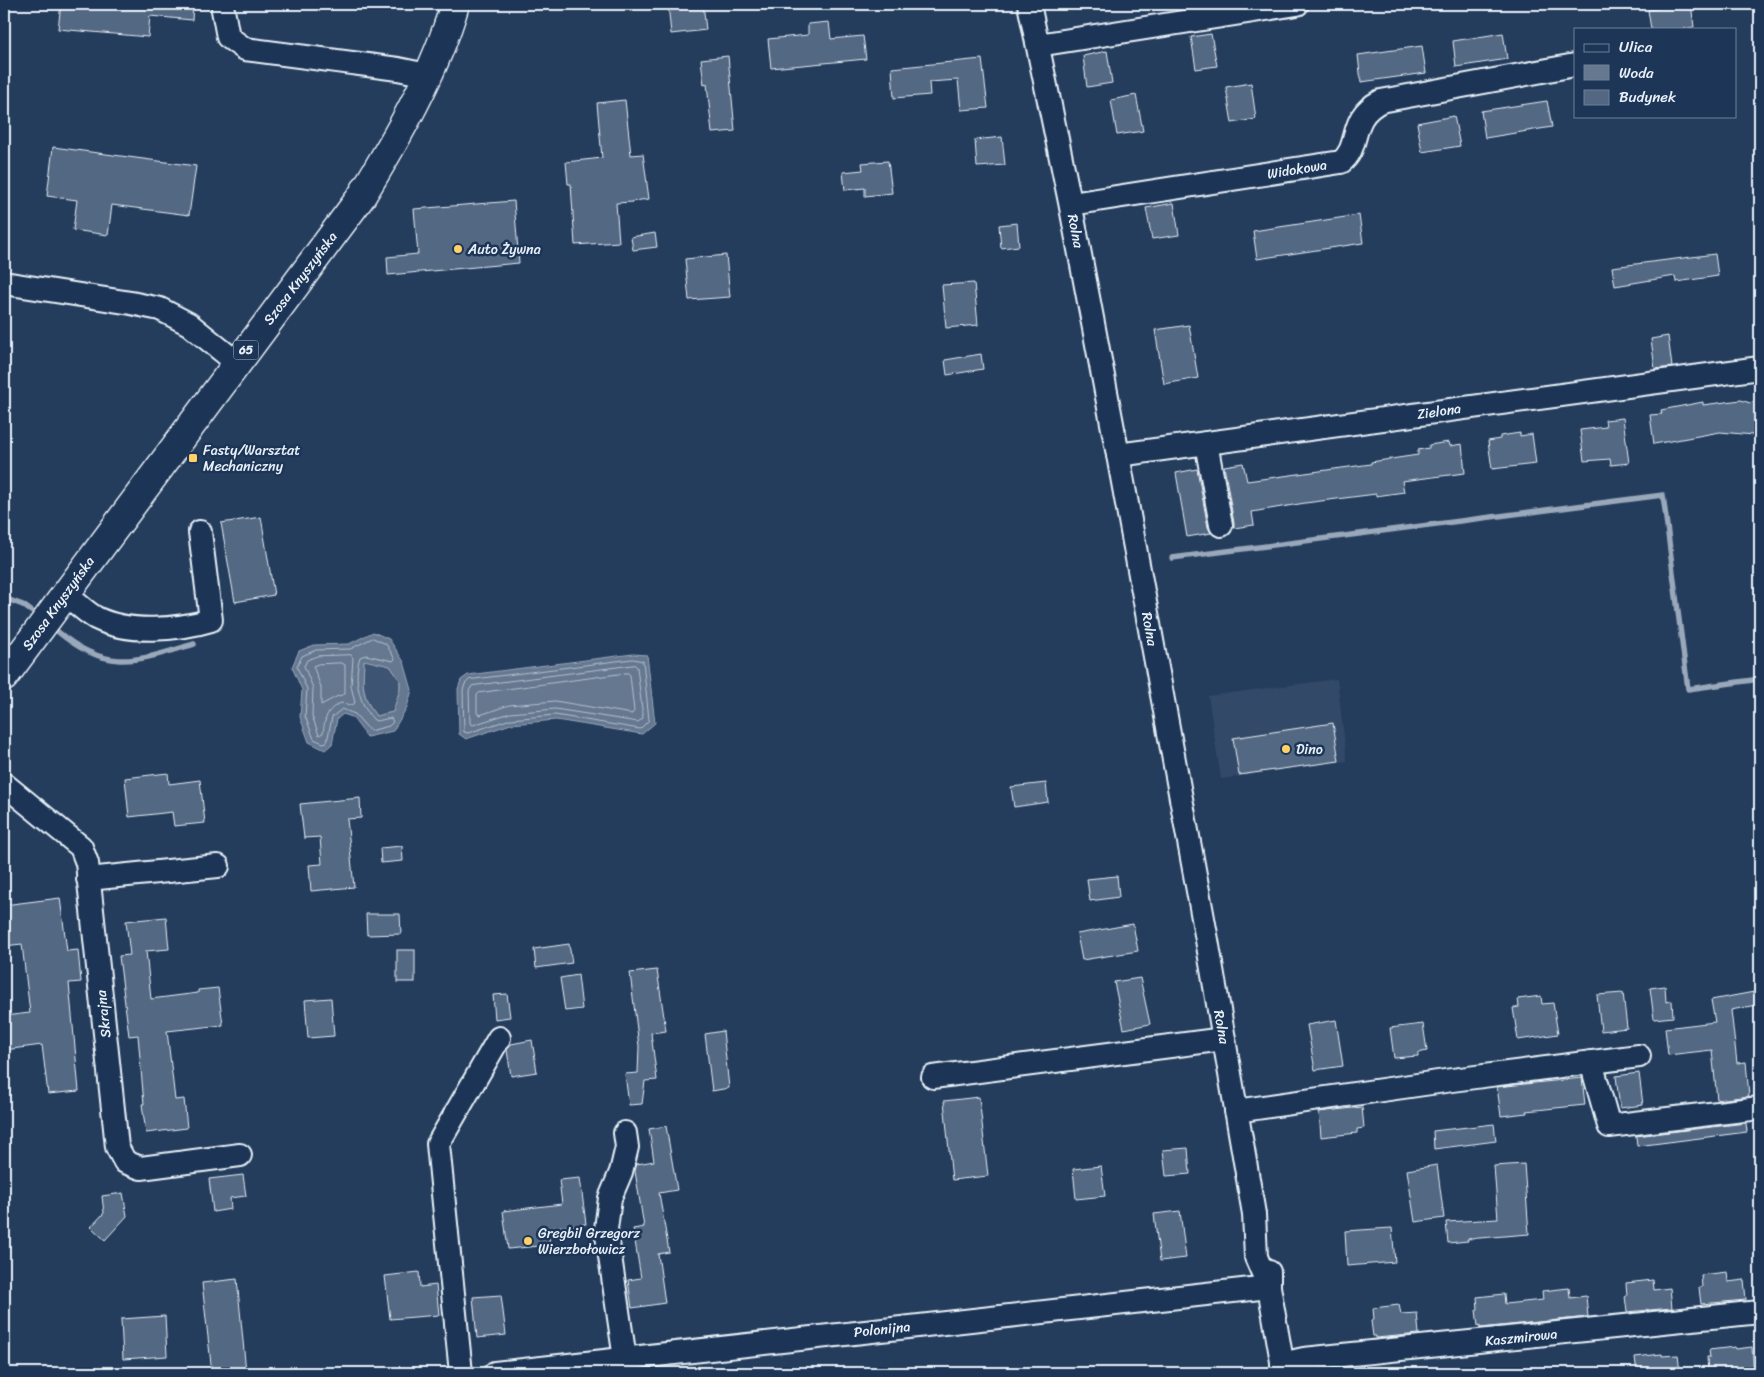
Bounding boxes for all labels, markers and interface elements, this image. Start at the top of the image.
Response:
legend [1574,28,1736,118]
text: Ulica [1619,34,1653,60]
text: Woda [1619,60,1654,86]
text: Budynek [1619,84,1677,110]
street label: Widokowa [1265,152,1329,187]
street label: Rolna [1060,212,1091,251]
street label: Szosa Knyszyńska [257,226,344,330]
place label: Auto Żywna [467,237,541,262]
marker: Auto Żywna [452,243,464,255]
road number: 65 [234,340,258,360]
street label: Zielona [1415,396,1463,427]
place label: Fasty/Warsztat Mechaniczny [203,438,300,479]
marker: Fasty/Warsztat Mechaniczny [187,452,199,464]
street label: Szosa Knyszyńska [15,551,101,656]
street label: Rolna [1134,610,1165,649]
place label: Dino [1296,737,1323,762]
marker: Dino [1280,743,1292,755]
street label: Skrajna [88,988,118,1039]
street label: Rolna [1206,1008,1237,1047]
place label: Gregbil Grzegorz Wierzbołowicz [538,1221,640,1262]
marker: Gregbil Grzegorz Wierzbołowicz [522,1235,534,1247]
street label: Polonijna [853,1314,912,1345]
street label: Kaszmirowa [1484,1321,1558,1354]

